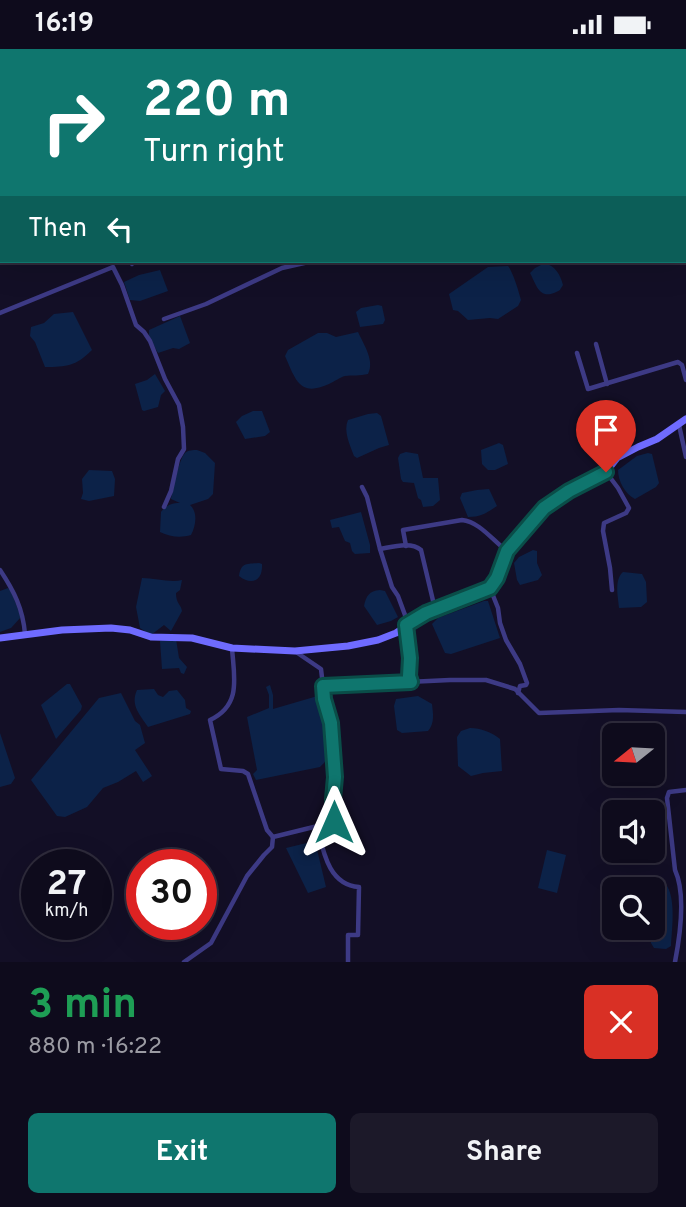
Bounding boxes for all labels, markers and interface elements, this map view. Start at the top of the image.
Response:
text: 16:19 [35,8,94,41]
text: 220 m [143,72,290,134]
icon: right [28,77,119,168]
text: Turn right [143,133,285,173]
icon: left [101,210,139,248]
text: Then [28,213,87,246]
pin [576,400,636,472]
icon: arrive [587,411,625,449]
north arrow [602,723,665,786]
map controls [602,723,665,940]
position arrow [297,785,371,859]
button: sound [602,800,665,863]
speed limit sign: 30 [126,849,217,940]
text: 27 [47,863,86,907]
button: search [602,877,665,940]
text: km/h [45,900,88,923]
text: 3 min [28,980,137,1033]
button: close [584,985,658,1059]
text: 880 m · 16:22 [28,1033,162,1062]
button: Exit [28,1113,336,1193]
button: Share [350,1113,658,1193]

